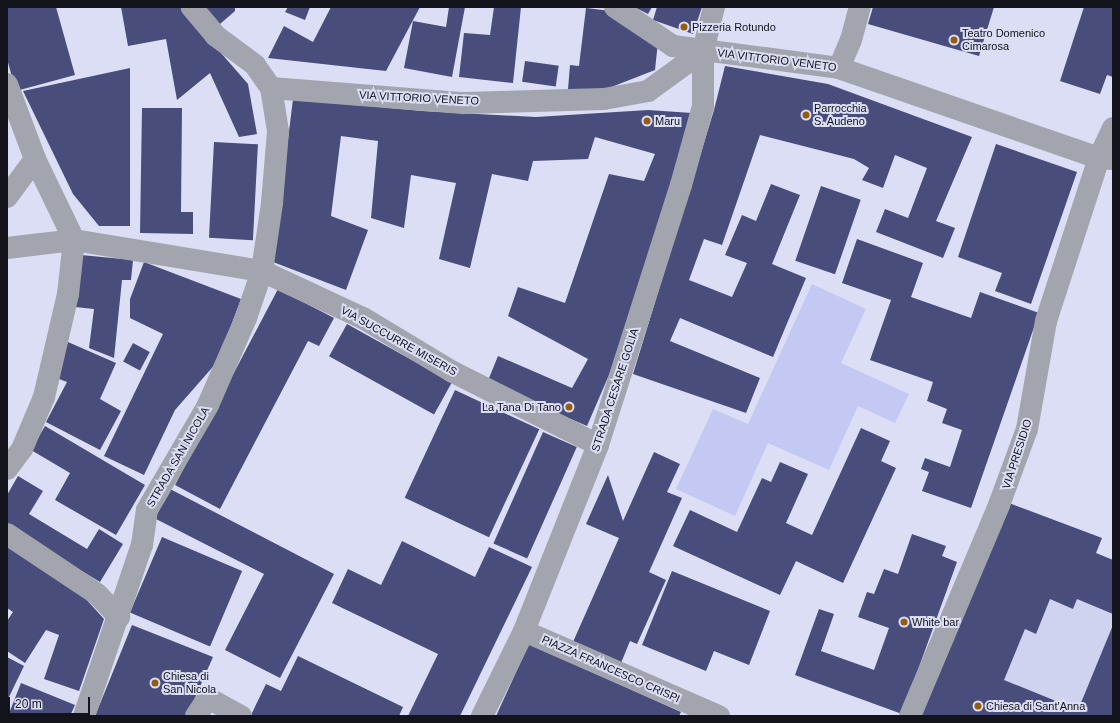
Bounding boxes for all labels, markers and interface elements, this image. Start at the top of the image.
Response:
place label: Pizzeria Rotundo [692,20,776,34]
marker: Pizzeria Rotundo [679,22,689,32]
place label: Teatro Domenico Cimarosa [962,27,1045,53]
marker: Teatro Domenico Cimarosa [949,35,959,45]
street label: VIA VITTORIO VENETO [716,46,838,74]
street label: VIA VITTORIO VENETO [358,88,480,108]
place label: Parrocchia S. Audeno [814,102,867,128]
marker: Parrocchia S. Audeno [801,110,811,120]
place label: Maru [655,114,680,128]
marker: Maru [642,116,652,126]
street label: VIA SUCCURRE MISERIS [338,303,460,379]
street label: STRADA CESARE GOLIA [589,326,641,454]
place label: La Tana Di Tano [482,400,561,414]
marker: La Tana Di Tano [564,402,574,412]
street label: STRADA SAN NICOLA [144,404,212,510]
street label: VIA PRESIDIO [999,417,1035,491]
place label: White bar [912,615,959,629]
marker: White bar [899,617,909,627]
street label: PIAZZA FRANCESCO CRISPI [540,632,682,706]
place label: Chiesa di San Nicola [163,670,216,696]
marker: Chiesa di San Nicola [150,678,160,688]
scale bar [10,689,92,715]
text: 20 m [15,697,42,711]
place label: Chiesa di Sant'Anna [986,699,1085,713]
marker: Chiesa di Sant'Anna [973,701,983,711]

